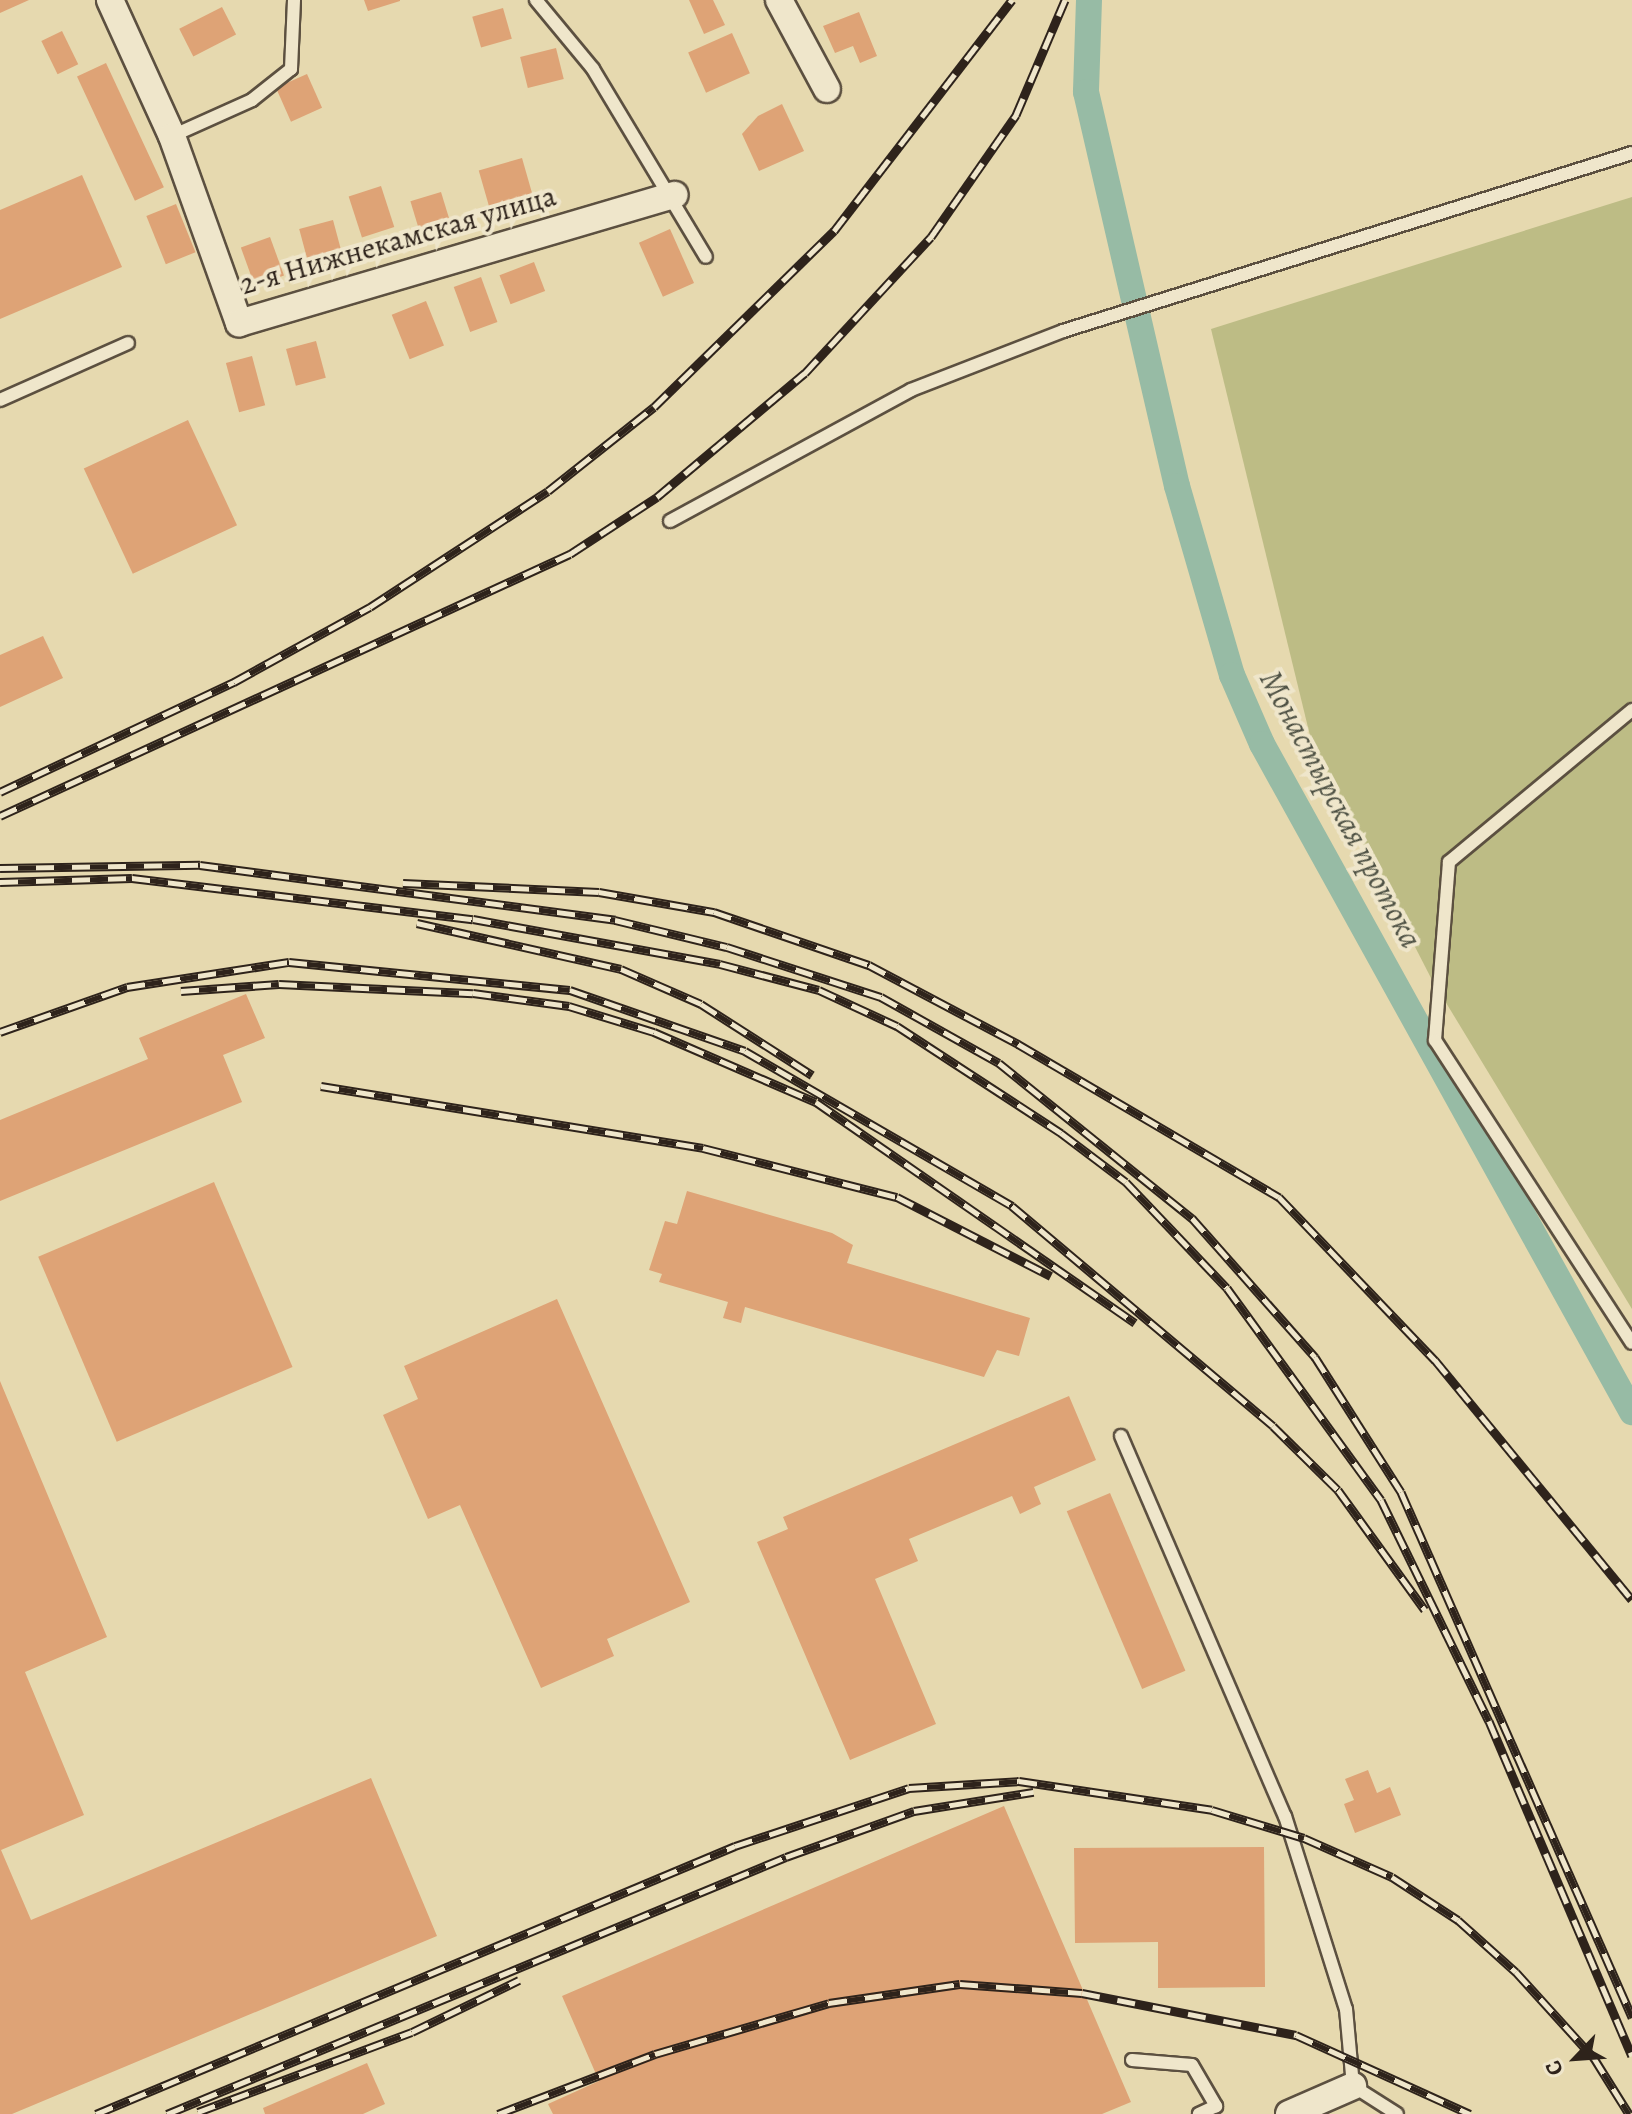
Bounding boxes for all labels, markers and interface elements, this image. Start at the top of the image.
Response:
street label: 2-я Нижнекамская улица [236,178,560,302]
water label: Монастырская протока [1252,664,1430,954]
north arrow [1536,2018,1616,2098]
text: С [1538,2056,1571,2081]

